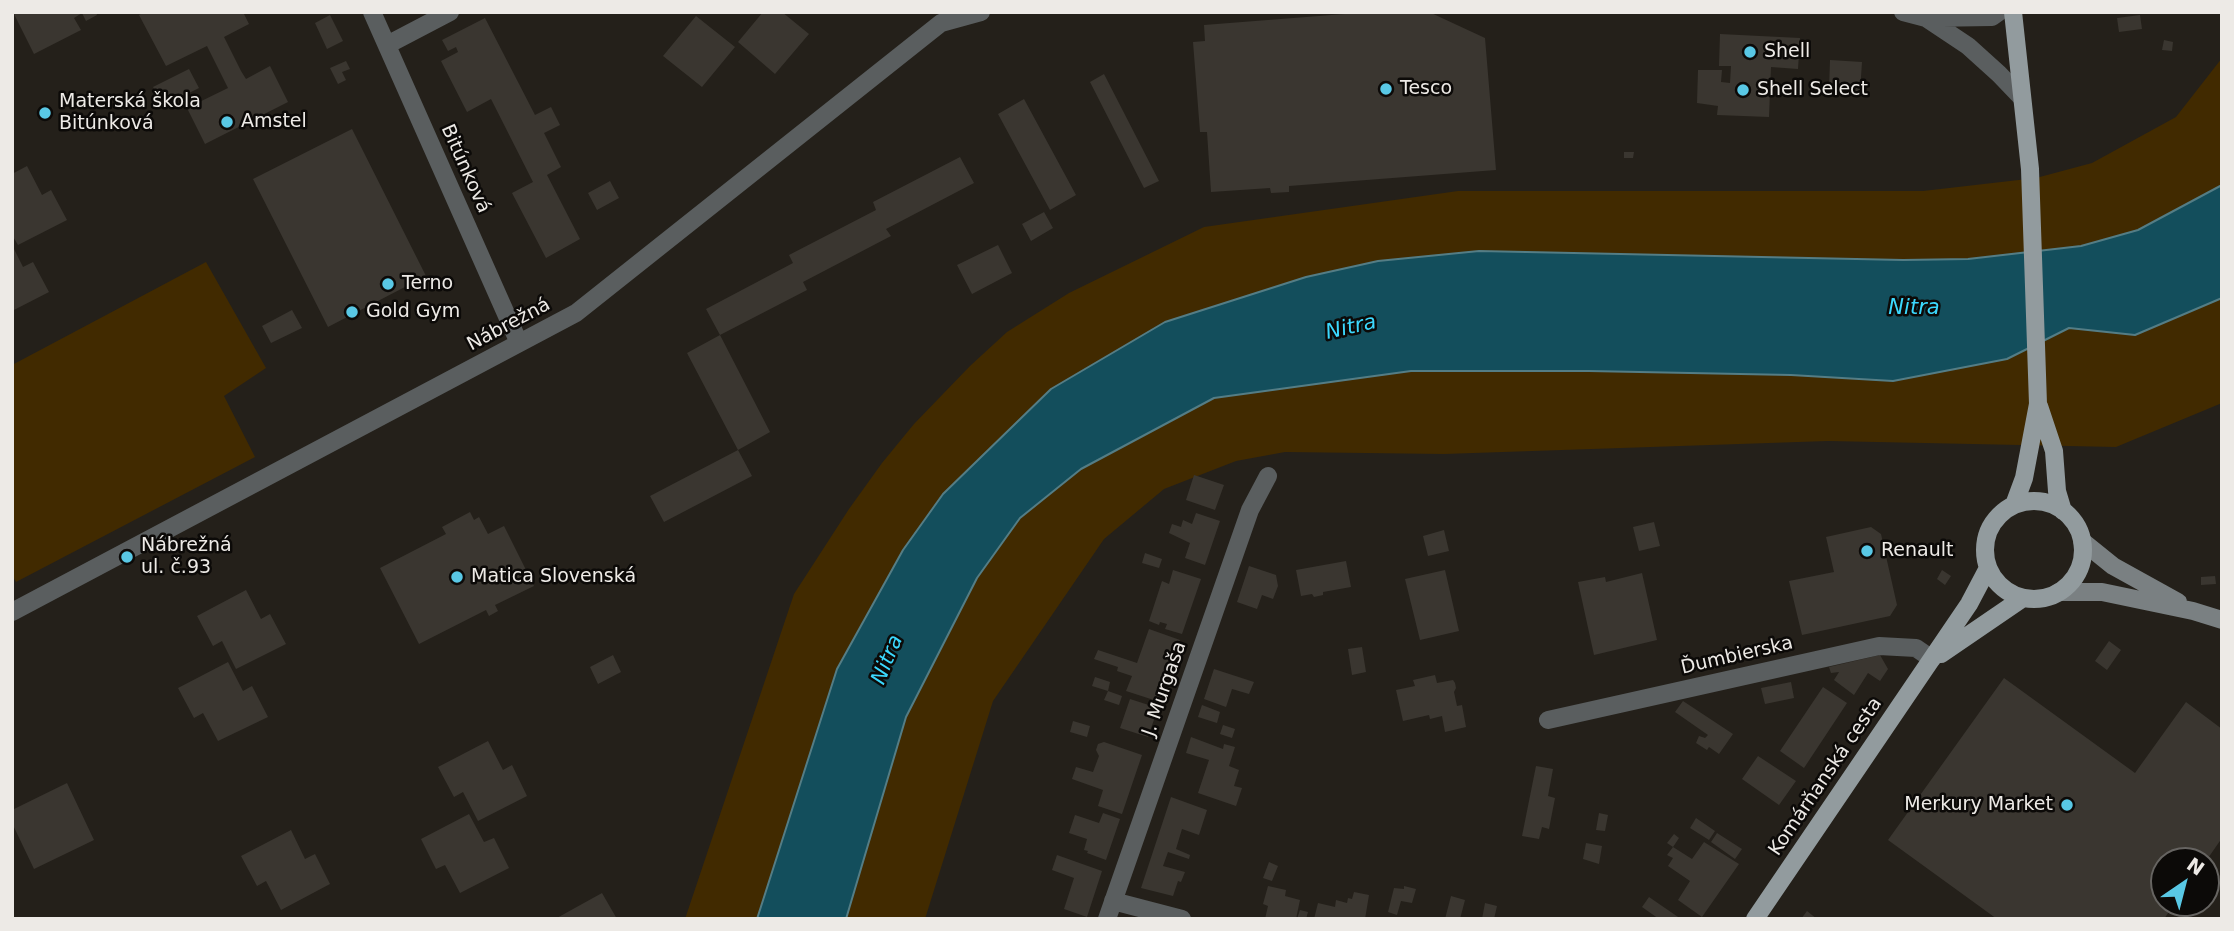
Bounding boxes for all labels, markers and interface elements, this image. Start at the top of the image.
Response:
place label: Shell [1764,41,1810,63]
marker: Shell [1742,44,1758,60]
place label: Tesco [1400,78,1452,100]
place label: Shell Select [1757,79,1868,101]
marker: Tesco [1378,81,1394,97]
marker: Shell Select [1735,82,1751,98]
place label: Materská škola Bitúnková [59,91,201,135]
marker: Materská škola Bitúnková [37,105,53,121]
place label: Amstel [241,111,307,133]
marker: Amstel [219,114,235,130]
street label: Bitúnková [435,121,495,217]
place label: Terno [402,273,453,295]
marker: Terno [380,276,396,292]
street label: Nábrežná [464,294,554,356]
water label: Nitra [1888,296,1940,322]
place label: Gold Gym [366,301,460,323]
marker: Gold Gym [344,304,360,320]
water label: Nitra [1323,310,1379,346]
place label: Nábrežná ul. č.93 [141,535,232,579]
place label: Renault [1881,540,1953,562]
marker: Renault [1859,543,1875,559]
marker: Nábrežná ul. č.93 [119,549,135,565]
place label: Matica Slovenská [471,566,636,588]
marker: Matica Slovenská [449,569,465,585]
water label: Nitra [867,632,909,688]
street label: Ďumbierska [1679,632,1795,680]
street label: J. Murgaša [1138,639,1192,739]
street label: Komárňanská cesta [1765,694,1887,860]
place label: Merkury Market [1904,794,2053,816]
marker: Merkury Market [2059,797,2075,813]
north arrow [2150,847,2220,917]
text: N [2183,853,2209,880]

